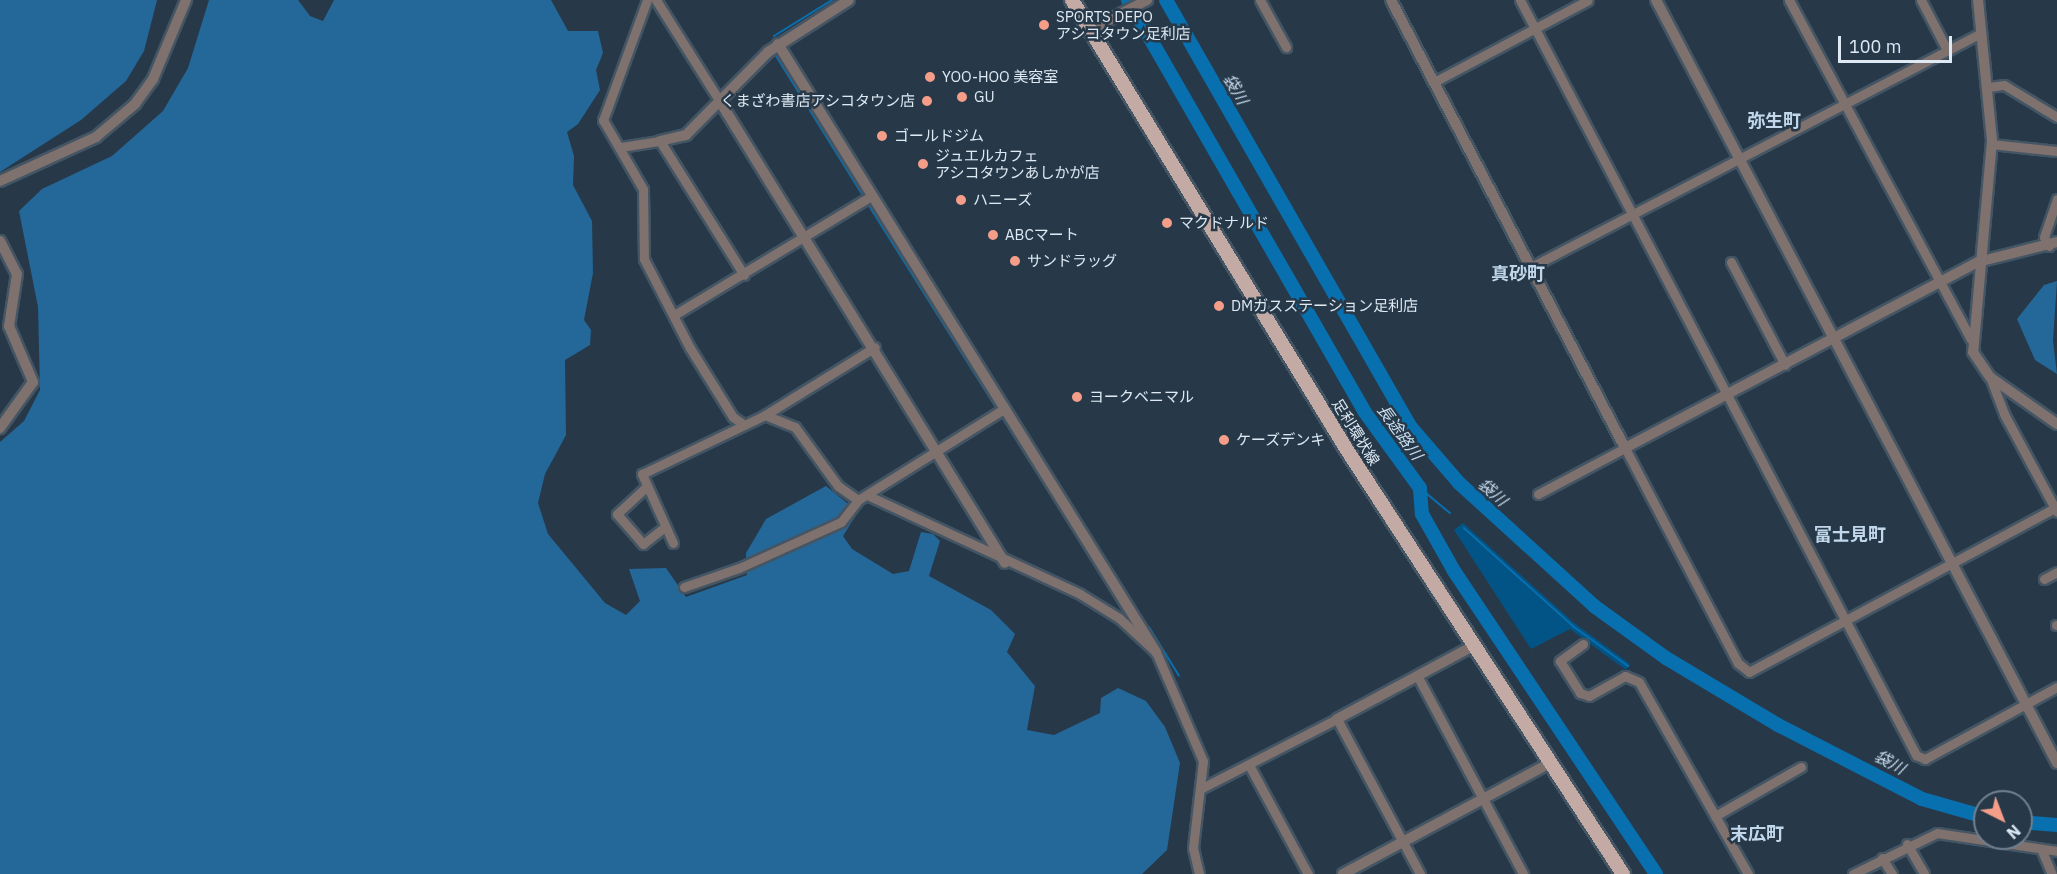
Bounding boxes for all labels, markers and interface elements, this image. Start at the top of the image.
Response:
place label: SPORTS DEPO アシコタウン足利店 [1056,7,1191,42]
marker: SPORTS DEPO アシコタウン足利店 [1037,18,1051,32]
scale bar [1841,24,1955,62]
text: 100 m [1849,35,1901,58]
place label: YOO-HOO 美容室 [942,68,1058,86]
marker: YOO-HOO 美容室 [923,70,937,84]
water label: 袋川 [1220,70,1252,108]
place label: GU [974,88,995,106]
marker: GU [955,90,969,104]
place label: くまざわ書店アシコタウン店 [720,92,915,110]
marker: くまざわ書店アシコタウン店 [920,94,934,108]
district label: 弥生町 [1747,110,1801,132]
place label: ゴールドジム [894,127,984,145]
marker: ゴールドジム [875,129,889,143]
place label: ジュエルカフェ アシコタウンあしかが店 [935,146,1100,181]
marker: ジュエルカフェ アシコタウンあしかが店 [916,157,930,171]
place label: ハニーズ [973,191,1033,209]
marker: ハニーズ [954,193,968,207]
place label: マクドナルド [1179,214,1269,232]
marker: マクドナルド [1160,216,1174,230]
place label: ABCマート [1005,226,1079,244]
marker: ABCマート [986,228,1000,242]
place label: サンドラッグ [1027,252,1117,270]
marker: サンドラッグ [1008,254,1022,268]
district label: 真砂町 [1491,263,1545,285]
place label: DMガスステーション足利店 [1231,297,1418,315]
marker: DMガスステーション足利店 [1212,299,1226,313]
place label: ヨークベニマル [1089,388,1194,406]
marker: ヨークベニマル [1070,390,1084,404]
street label: 足利環状線 [1328,395,1384,469]
water label: 長途路川 [1373,400,1427,464]
place label: ケーズデンキ [1236,431,1326,449]
marker: ケーズデンキ [1217,433,1231,447]
water label: 袋川 [1475,474,1511,510]
district label: 富士見町 [1814,524,1886,546]
water label: 袋川 [1871,746,1909,778]
north arrow [1973,790,2033,850]
text: N [2003,821,2025,843]
district label: 末広町 [1730,823,1784,845]

